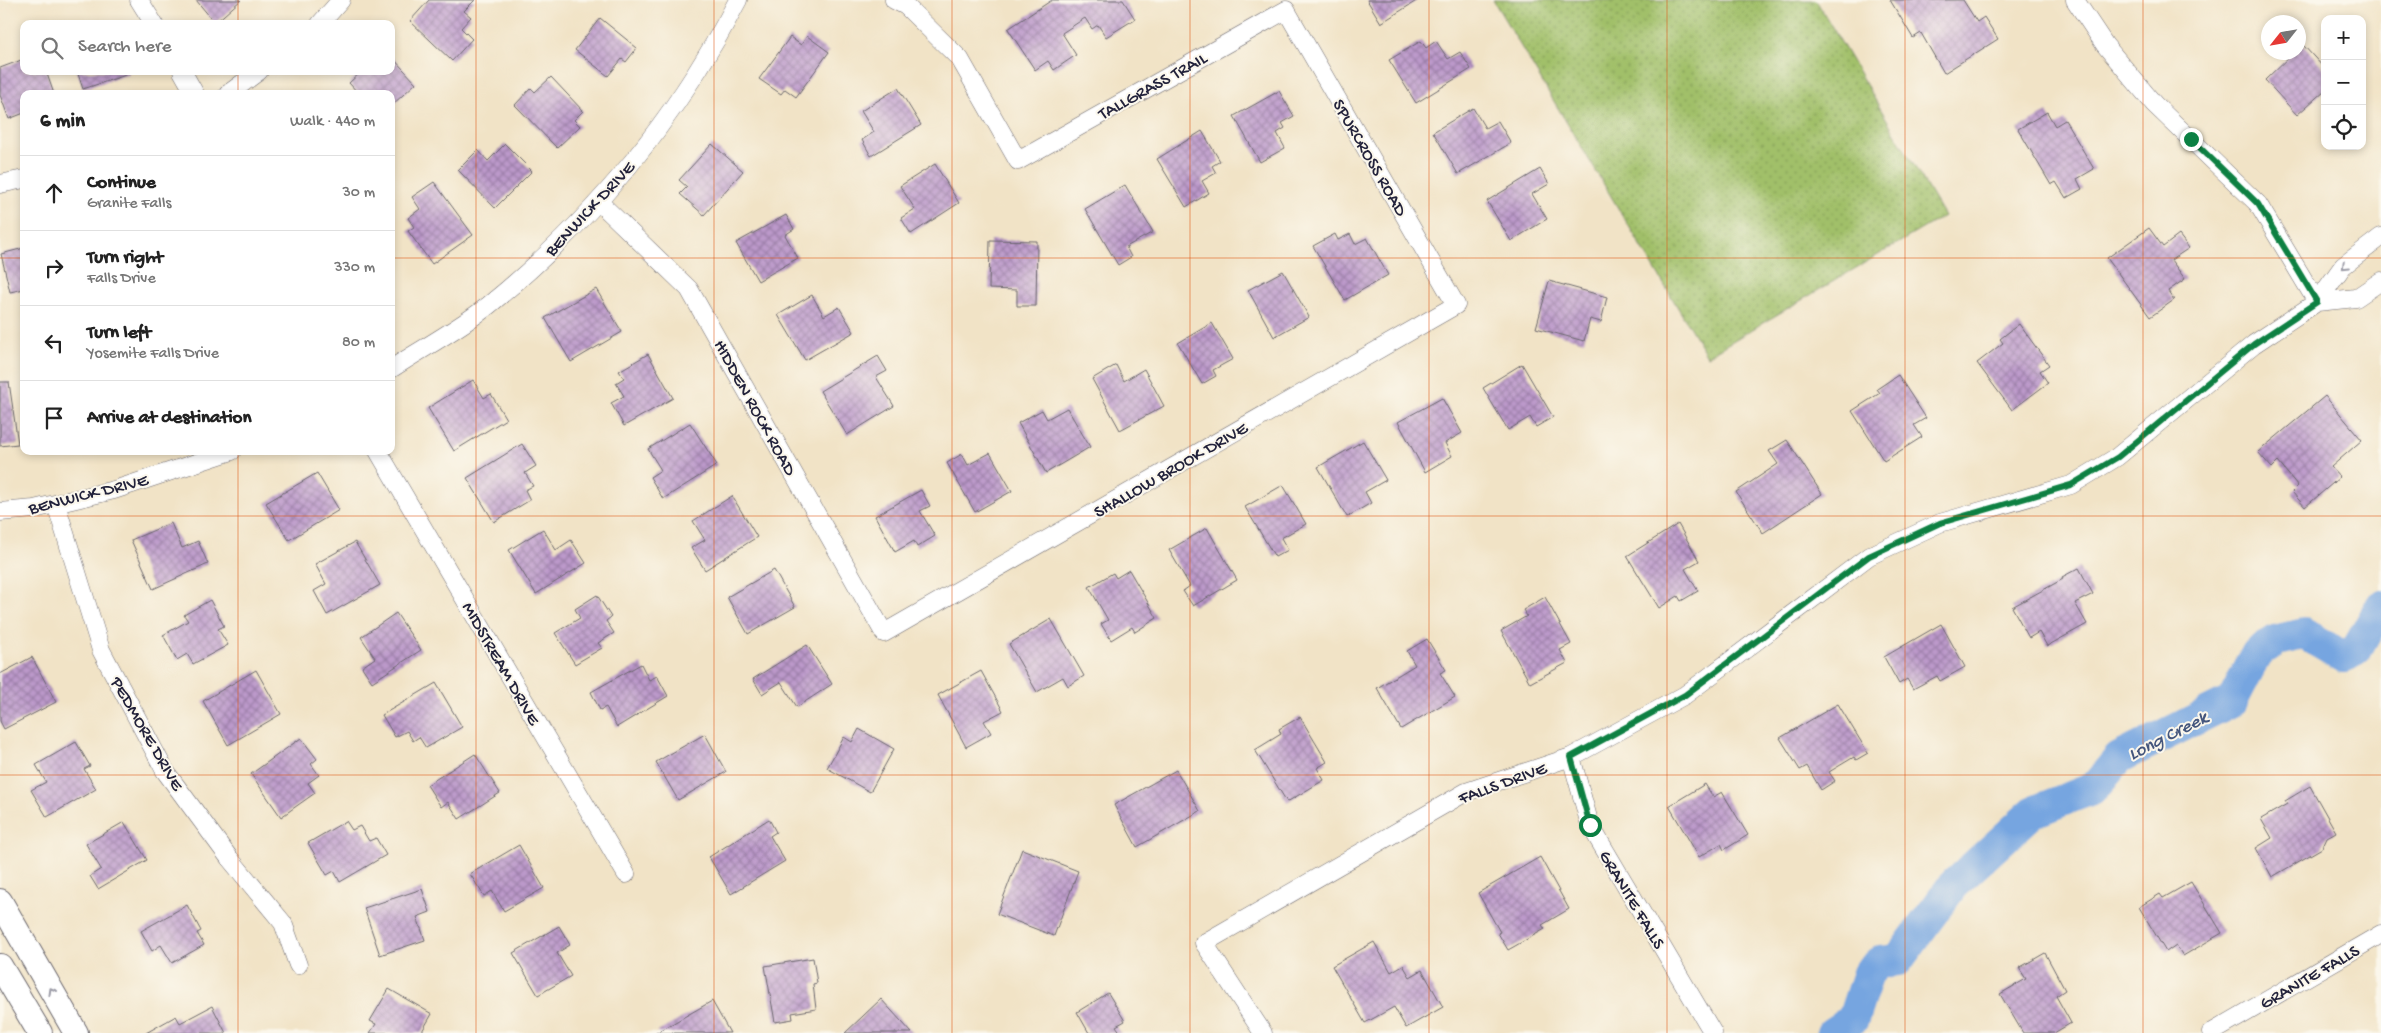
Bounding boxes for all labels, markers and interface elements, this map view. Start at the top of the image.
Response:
north arrow [2261,15,2306,60]
map controls [2321,15,2366,150]
button: + [2321,15,2366,60]
search box [20,20,395,75]
icon: search [38,34,66,62]
text: Search here [78,36,172,59]
street label: TALLGRASS TRAIL [1094,48,1212,126]
button: − [2321,60,2366,105]
street label: SPURCROSS ROAD [1327,96,1411,221]
button: locate [2321,105,2366,150]
text: 6 min [40,110,85,135]
text: Walk · 440 m [290,113,375,132]
route end [2180,128,2203,151]
street label: BENWICK DRIVE [541,157,641,262]
text: Continue [87,172,156,195]
icon: ahead [40,179,68,207]
text: 30 m [342,184,375,203]
text: Granite Falls [87,195,171,214]
text: Turn right [87,247,163,270]
icon: right [40,254,68,282]
text: 330 m [334,259,375,278]
one-way arrow [2342,260,2351,269]
text: Falls Drive [87,270,156,289]
text: Turn left [87,322,151,345]
icon: left [40,329,68,357]
text: 80 m [342,334,375,353]
street label: HIDDEN ROCK ROAD [708,337,800,480]
text: Yosemite Falls Drive [87,345,219,364]
icon: arrive [40,404,68,432]
text: Arrive at destination [87,407,251,430]
street label: SHALLOW BROOK DRIVE [1091,418,1253,524]
street label: BENWICK DRIVE [26,470,151,521]
street label: MIDSTREAM DRIVE [456,599,544,730]
street label: PEDMORE DRIVE [104,673,187,796]
water label: Long Creek [2125,707,2214,767]
street label: FALLS DRIVE [1455,758,1551,810]
route start [1579,814,1602,837]
street label: GRANITE FALLS [1593,847,1669,954]
street label: GRANITE FALLS [2257,941,2364,1015]
one-way arrow [48,987,58,996]

